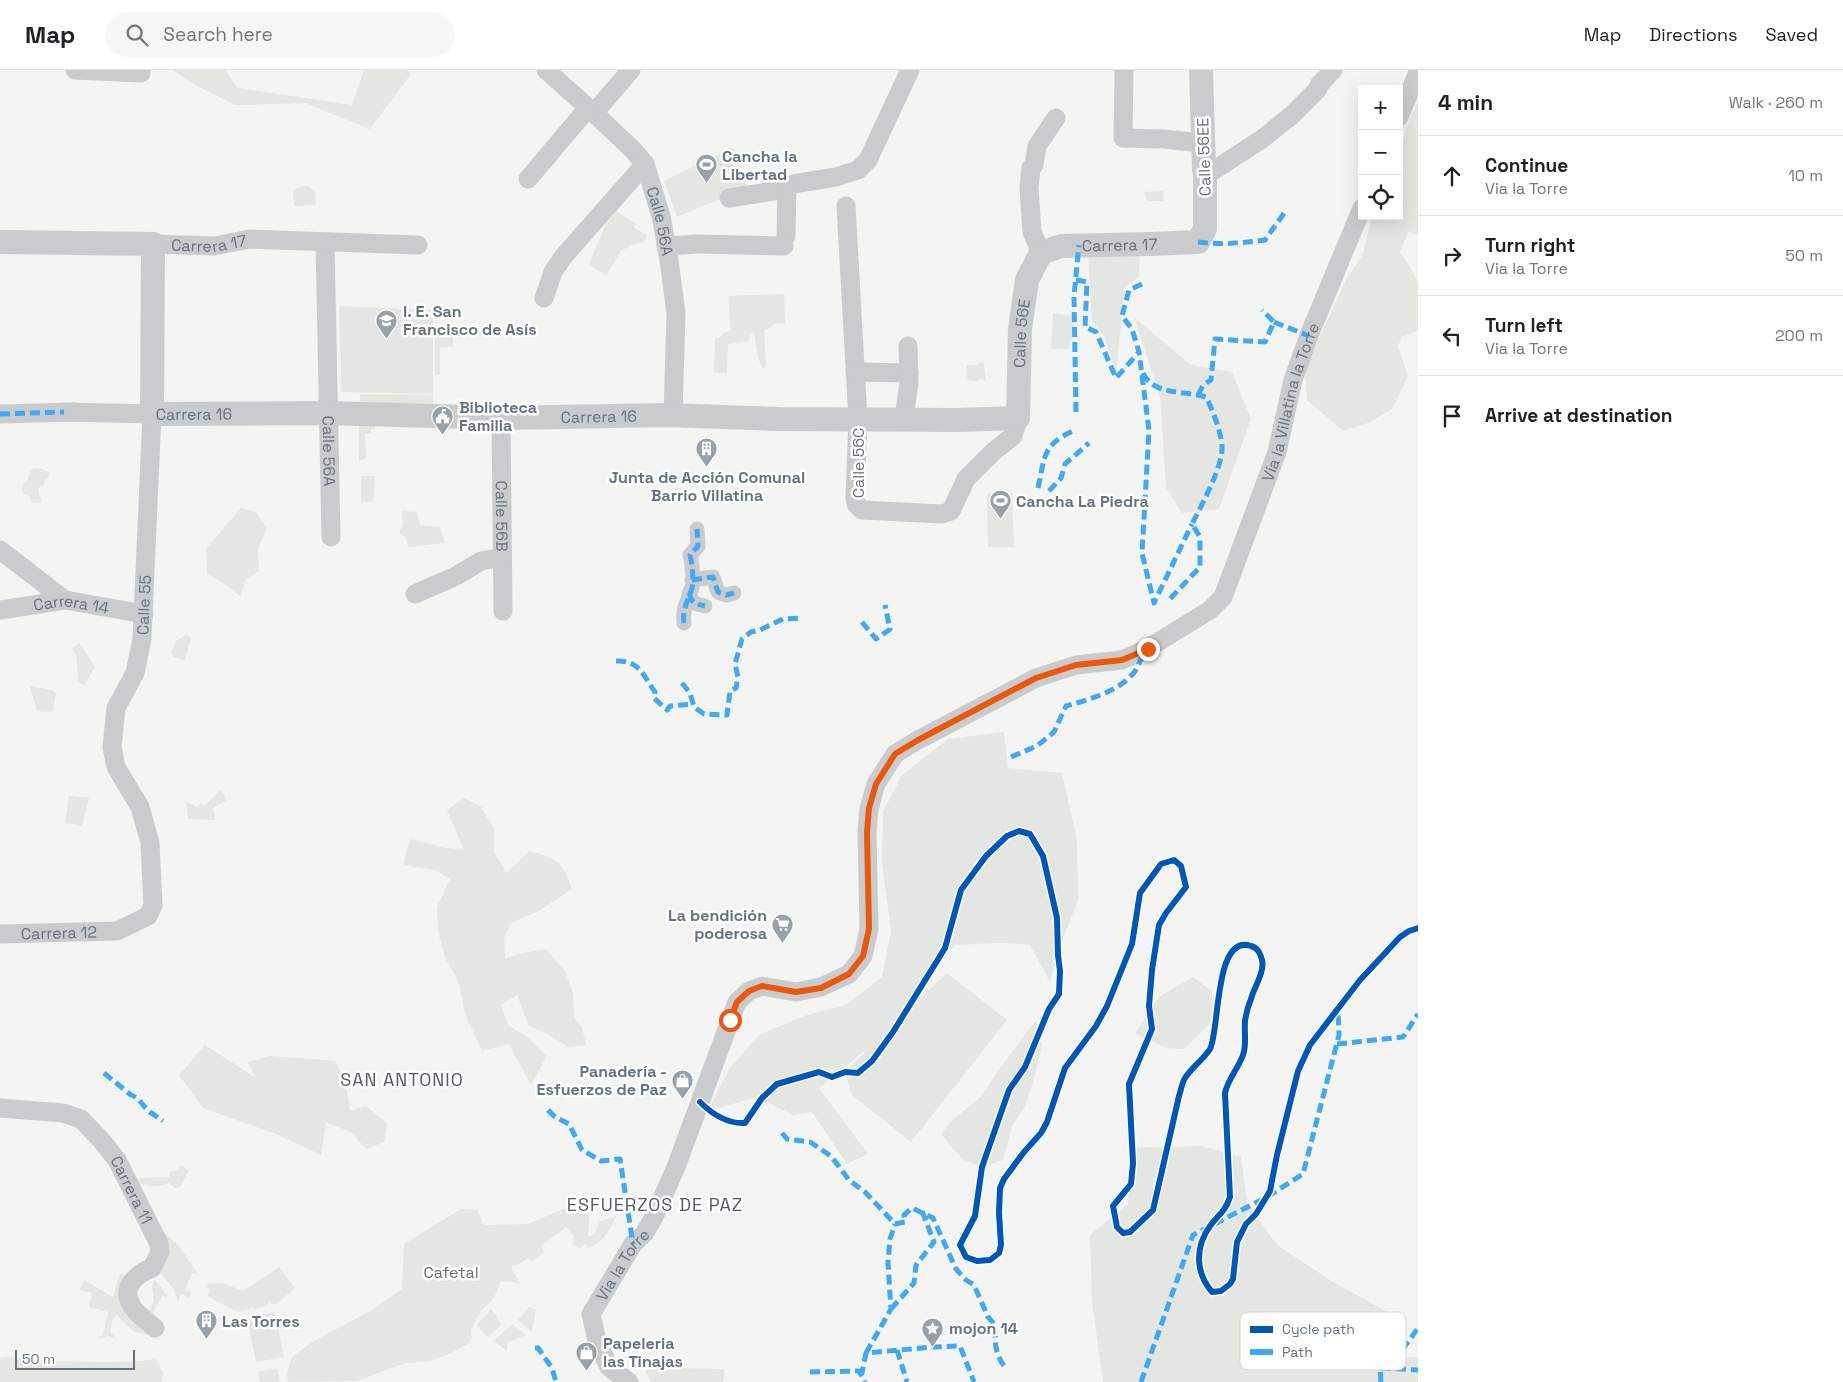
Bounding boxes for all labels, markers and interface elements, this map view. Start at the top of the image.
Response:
search box [105,12,455,57]
text: Map [25,19,75,50]
icon: search [123,21,151,49]
text: Search here [163,22,273,47]
text: Map [1584,23,1621,46]
text: Directions [1649,23,1738,46]
text: Saved [1766,23,1818,46]
map controls [1358,85,1403,220]
button: + [1358,85,1403,130]
text: 4 min [1438,89,1493,116]
text: Walk · 260 m [1729,92,1823,113]
street label: Calle 56EE [1192,118,1216,196]
button: − [1358,130,1403,175]
place label: Cancha la Libertad [722,146,797,185]
sports icon: Cancha la Libertad [694,153,718,184]
text: Continue [1485,153,1568,178]
icon: ahead [1438,162,1466,190]
text: 10 m [1788,165,1823,186]
button: locate [1358,175,1403,220]
text: Via la Torre [1485,178,1568,199]
street label: Calle 56A [642,184,679,257]
street label: Carrera 17 [171,229,248,257]
street label: Carrera 17 [1082,233,1158,256]
text: Turn right [1485,233,1575,258]
icon: right [1438,242,1466,270]
text: 50 m [1785,245,1823,266]
text: Via la Torre [1485,258,1568,279]
street label: Calle 56E [1009,297,1035,368]
place label: I. E. San Francisco de Asís [403,301,537,340]
school or university icon: I. E. San Francisco de Asís [375,308,399,339]
text: Turn left [1485,313,1563,338]
street label: Vía la Villatina la Torre [1256,319,1324,484]
icon: left [1438,322,1466,350]
text: 200 m [1775,325,1823,346]
text: Via la Torre [1485,338,1568,359]
place label: Biblioteca Familia [459,397,537,436]
icon: arrive [1438,402,1466,430]
street label: Carrera 16 [156,403,232,424]
text: Arrive at destination [1485,403,1673,428]
public building icon: Biblioteca Familia [431,404,455,435]
street label: Carrera 16 [561,405,637,427]
street label: Calle 56A [318,416,340,486]
street label: Calle 56C [848,428,869,498]
building icon: Junta de Acción Comunal Barrio Villatina [695,436,719,467]
place label: Junta de Acción Comunal Barrio Villatina [609,467,805,506]
street label: Calle 56B [491,480,513,552]
sports icon: Cancha La Piedra [988,489,1012,520]
place label: Cancha La Piedra [1016,491,1149,512]
street label: Calle 55 [132,574,155,635]
street label: Carrera 14 [32,590,111,618]
route end [1137,638,1160,661]
place label: La bendición poderosa [668,905,767,944]
supermarket icon: La bendición poderosa [771,912,795,943]
street label: Carrera 12 [21,921,97,944]
route start [719,1009,742,1032]
place label: Panadería - Esfuerzos de Paz [537,1061,667,1100]
district label: SAN ANTONIO [340,1068,464,1091]
shop icon: Panadería - Esfuerzos de Paz [671,1068,695,1099]
street label: Carrera 11 [106,1152,158,1227]
district label: ESFUERZOS DE PAZ [567,1193,743,1216]
street label: Via la Torre [591,1224,654,1305]
park label: Cafetal [423,1262,479,1283]
building icon: Las Torres [194,1309,218,1340]
place label: Las Torres [222,1311,300,1332]
legend [1240,1312,1406,1370]
place icon: mojon 14 [921,1316,945,1347]
place label: mojon 14 [949,1318,1018,1339]
text: Cycle path [1282,1320,1355,1338]
place label: Papeleria las Tinajas [603,1333,683,1372]
shop icon: Papeleria las Tinajas [575,1340,599,1371]
text: Path [1282,1343,1313,1361]
scale bar [15,1347,135,1370]
text: 50 m [22,1350,55,1368]

